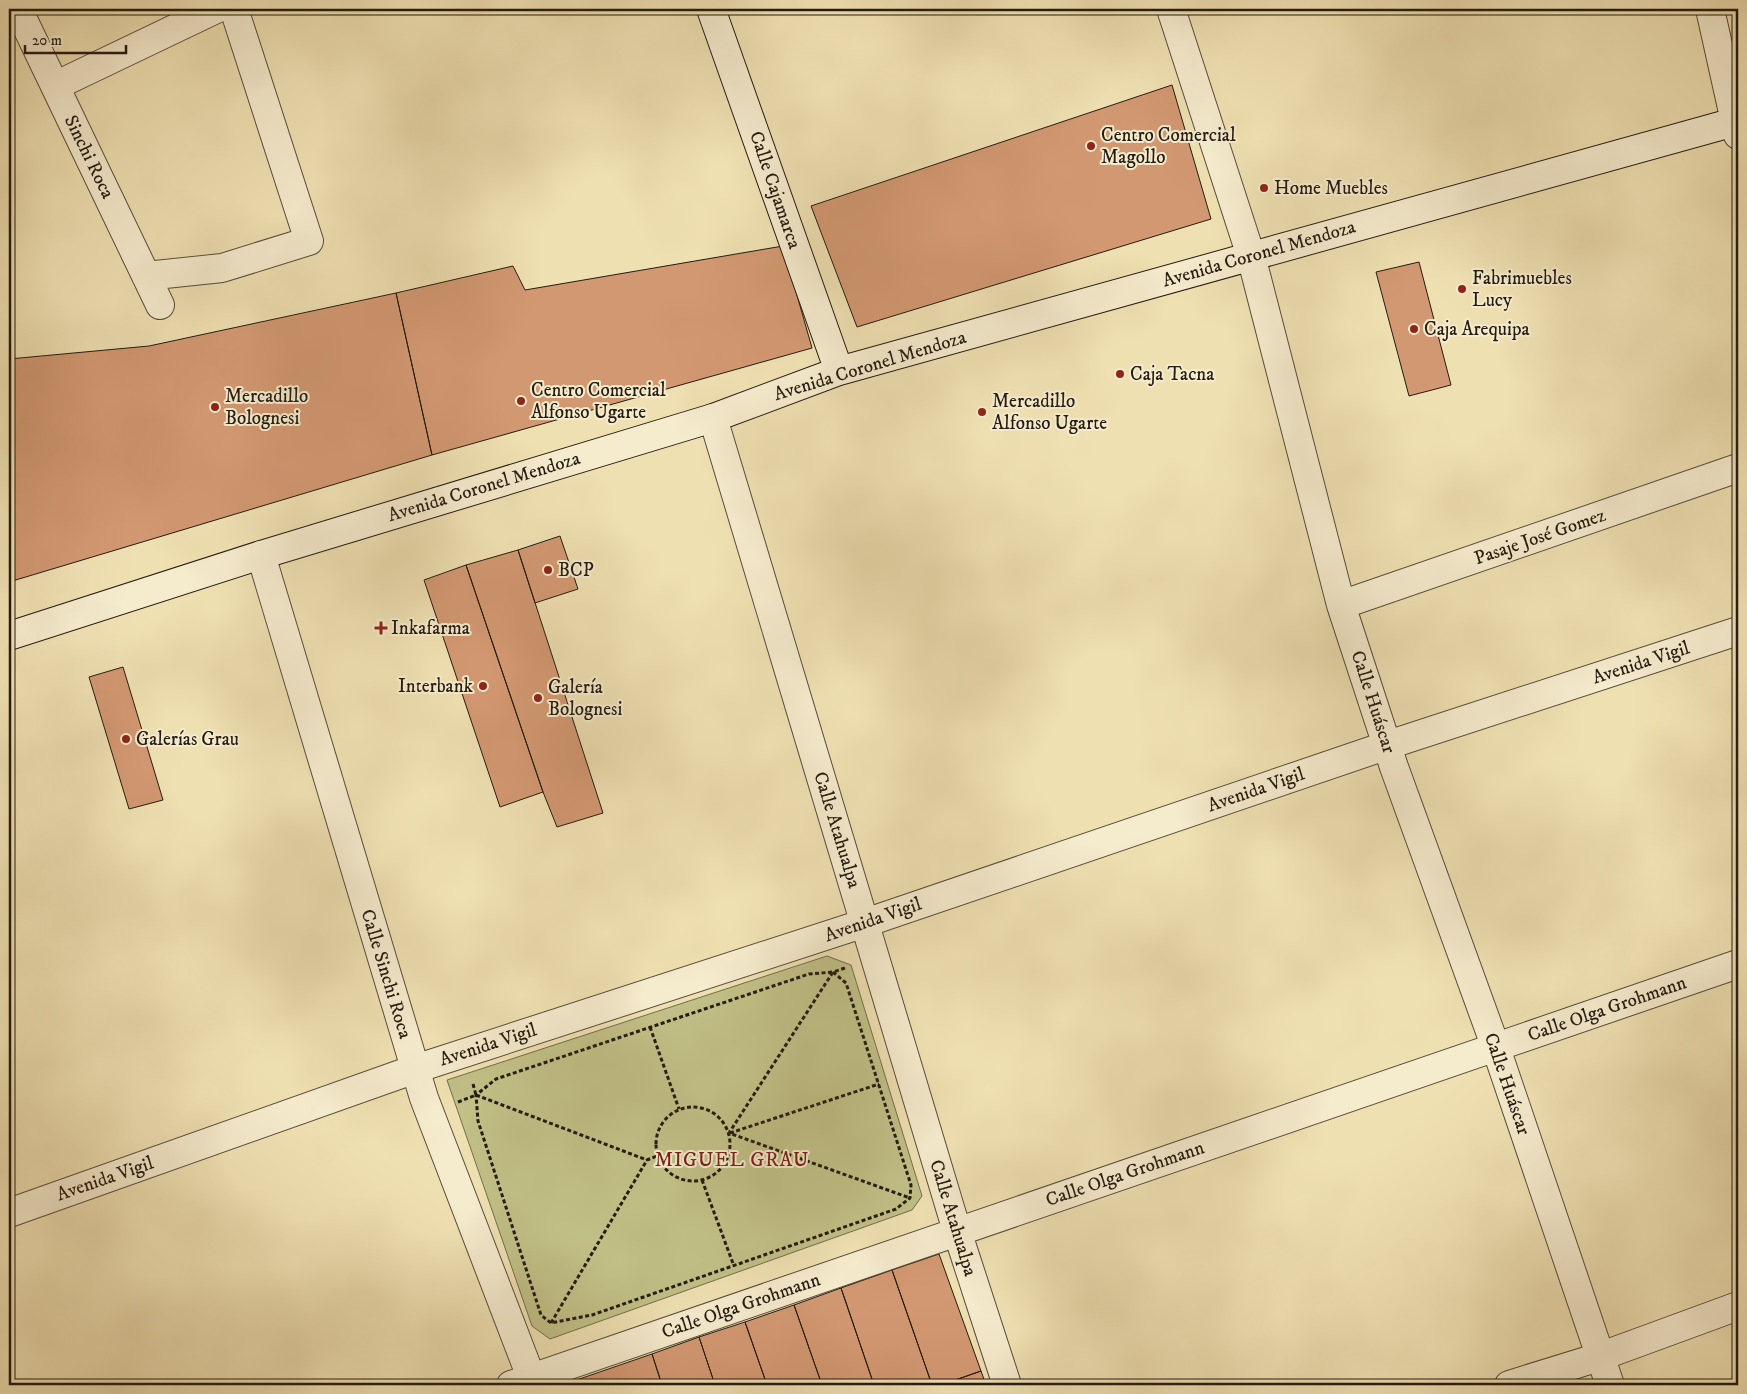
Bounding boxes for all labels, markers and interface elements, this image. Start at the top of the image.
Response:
scale bar [25,22,126,54]
text: 20 m [32,31,62,50]
street label: Sinchi Roca [59,112,119,202]
place label: Centro Comercial Magollo [1101,124,1236,169]
street label: Calle Cajamarca [744,128,806,252]
marker: Centro Comercial Magollo [1085,140,1097,152]
place label: Home Muebles [1274,177,1388,200]
marker: Home Muebles [1258,182,1270,194]
street label: Avenida Coronel Mendoza [1160,215,1358,293]
place label: Fabrimuebles Lucy [1472,267,1572,312]
marker: Fabrimuebles Lucy [1456,283,1468,295]
place label: Caja Arequipa [1424,318,1530,342]
marker: Caja Arequipa [1408,323,1420,335]
street label: Avenida Coronel Mendoza [771,326,969,406]
place label: Caja Tacna [1130,363,1214,386]
marker: Caja Tacna [1114,368,1126,380]
place label: Centro Comercial Alfonso Ugarte [531,379,666,424]
place label: Mercadillo Bolognesi [225,385,308,430]
place label: Mercadillo Alfonso Ugarte [992,390,1107,435]
marker: Centro Comercial Alfonso Ugarte [515,395,527,407]
marker: Mercadillo Bolognesi [209,401,221,413]
marker: Mercadillo Alfonso Ugarte [976,406,988,418]
street label: Avenida Coronel Mendoza [385,447,583,527]
street label: Pasaje José Gomez [1471,504,1609,570]
place label: BCP [558,559,594,582]
marker: BCP [542,564,554,576]
place label: Inkafarma [391,617,470,640]
marker: Inkafarma [375,622,387,634]
street label: Avenida Vigil [1589,636,1693,690]
street label: Calle Huáscar [1346,648,1400,756]
place label: Interbank [398,675,474,698]
place label: Galería Bolognesi [548,676,622,721]
marker: Interbank [477,680,489,692]
marker: Galería Bolognesi [532,692,544,704]
place label: Galerías Grau [136,728,239,751]
marker: Galerías Grau [120,733,132,745]
street label: Avenida Vigil [1205,763,1308,817]
street label: Calle Atahualpa [808,769,866,891]
street label: Avenida Vigil [822,893,925,947]
street label: Calle Sinchi Roca [355,907,417,1041]
street label: Calle Olga Grohmann [1525,971,1689,1047]
street label: Avenida Vigil [436,1018,540,1072]
street label: Calle Huáscar [1479,1030,1535,1138]
street label: Calle Olga Grohmann [1043,1136,1207,1212]
district label: MIGUEL GRAU [655,1148,809,1173]
street label: Avenida Vigil [54,1152,157,1206]
street label: Calle Atahualpa [924,1157,982,1279]
street label: Calle Olga Grohmann [659,1268,823,1344]

